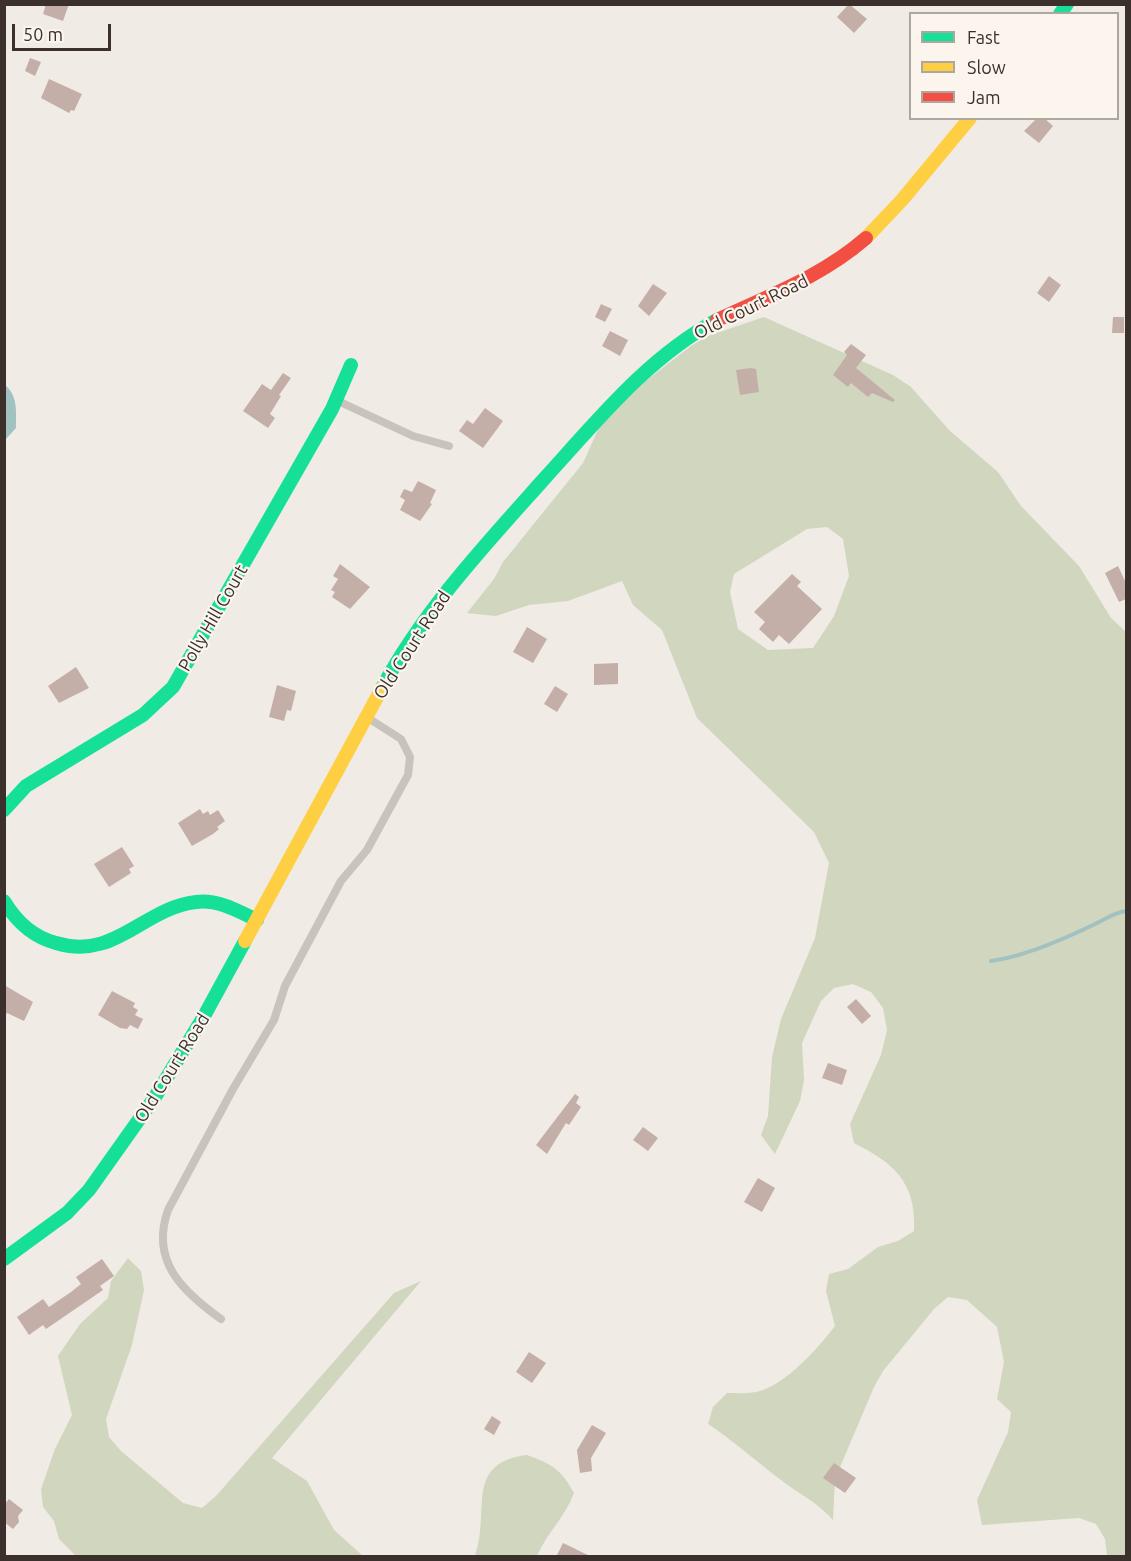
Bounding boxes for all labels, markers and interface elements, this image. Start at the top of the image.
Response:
scale bar [15,12,114,50]
legend [909,12,1119,120]
text: 50 m [23,24,63,44]
text: Fast [967,27,1000,47]
text: Slow [967,57,1006,77]
text: Jam [967,87,1001,107]
street label: Old Court Road [690,270,812,344]
street label: Polly Hill Court [174,561,252,675]
street label: Old Court Road [369,587,455,703]
street label: Old Court Road [130,1009,214,1127]

